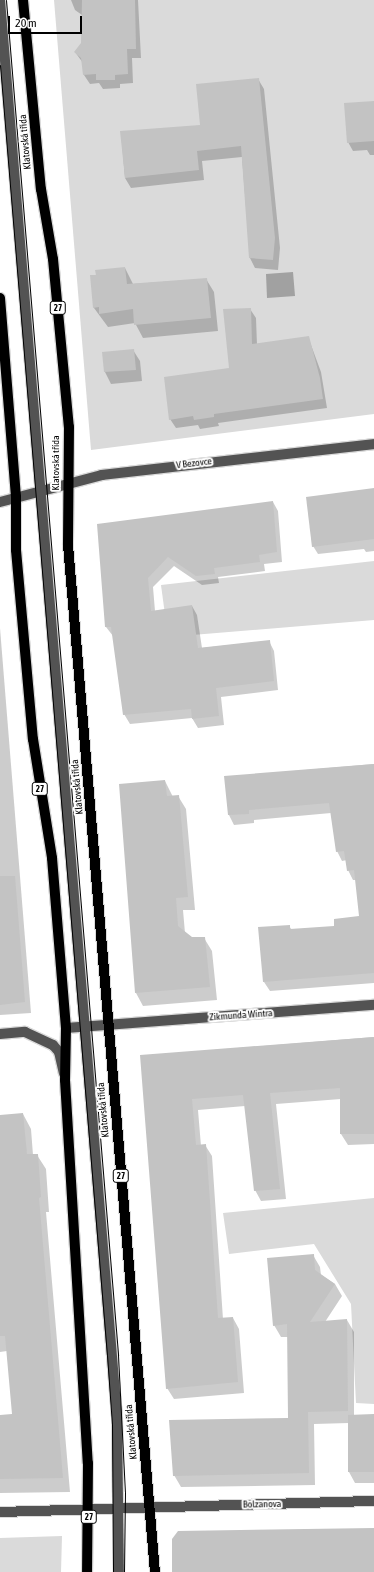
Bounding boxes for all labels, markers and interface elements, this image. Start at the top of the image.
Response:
scale bar [10,8,84,34]
text: 20 m [15,16,37,30]
street label: Klatovská třída [17,114,33,170]
road number: 27 [49,301,67,315]
street label: Klatovská třída [50,435,62,491]
street label: V Bezovce [175,455,213,471]
street label: Klatovská třída [69,759,85,815]
road number: 27 [31,782,49,796]
street label: Zikmunda Wintra [209,1007,273,1023]
street label: Klatovská třída [95,1082,111,1138]
road number: 27 [112,1169,130,1183]
street label: Klatovská třída [123,1404,139,1460]
street label: Bolzanova [243,1498,281,1510]
road number: 27 [80,1510,98,1524]

